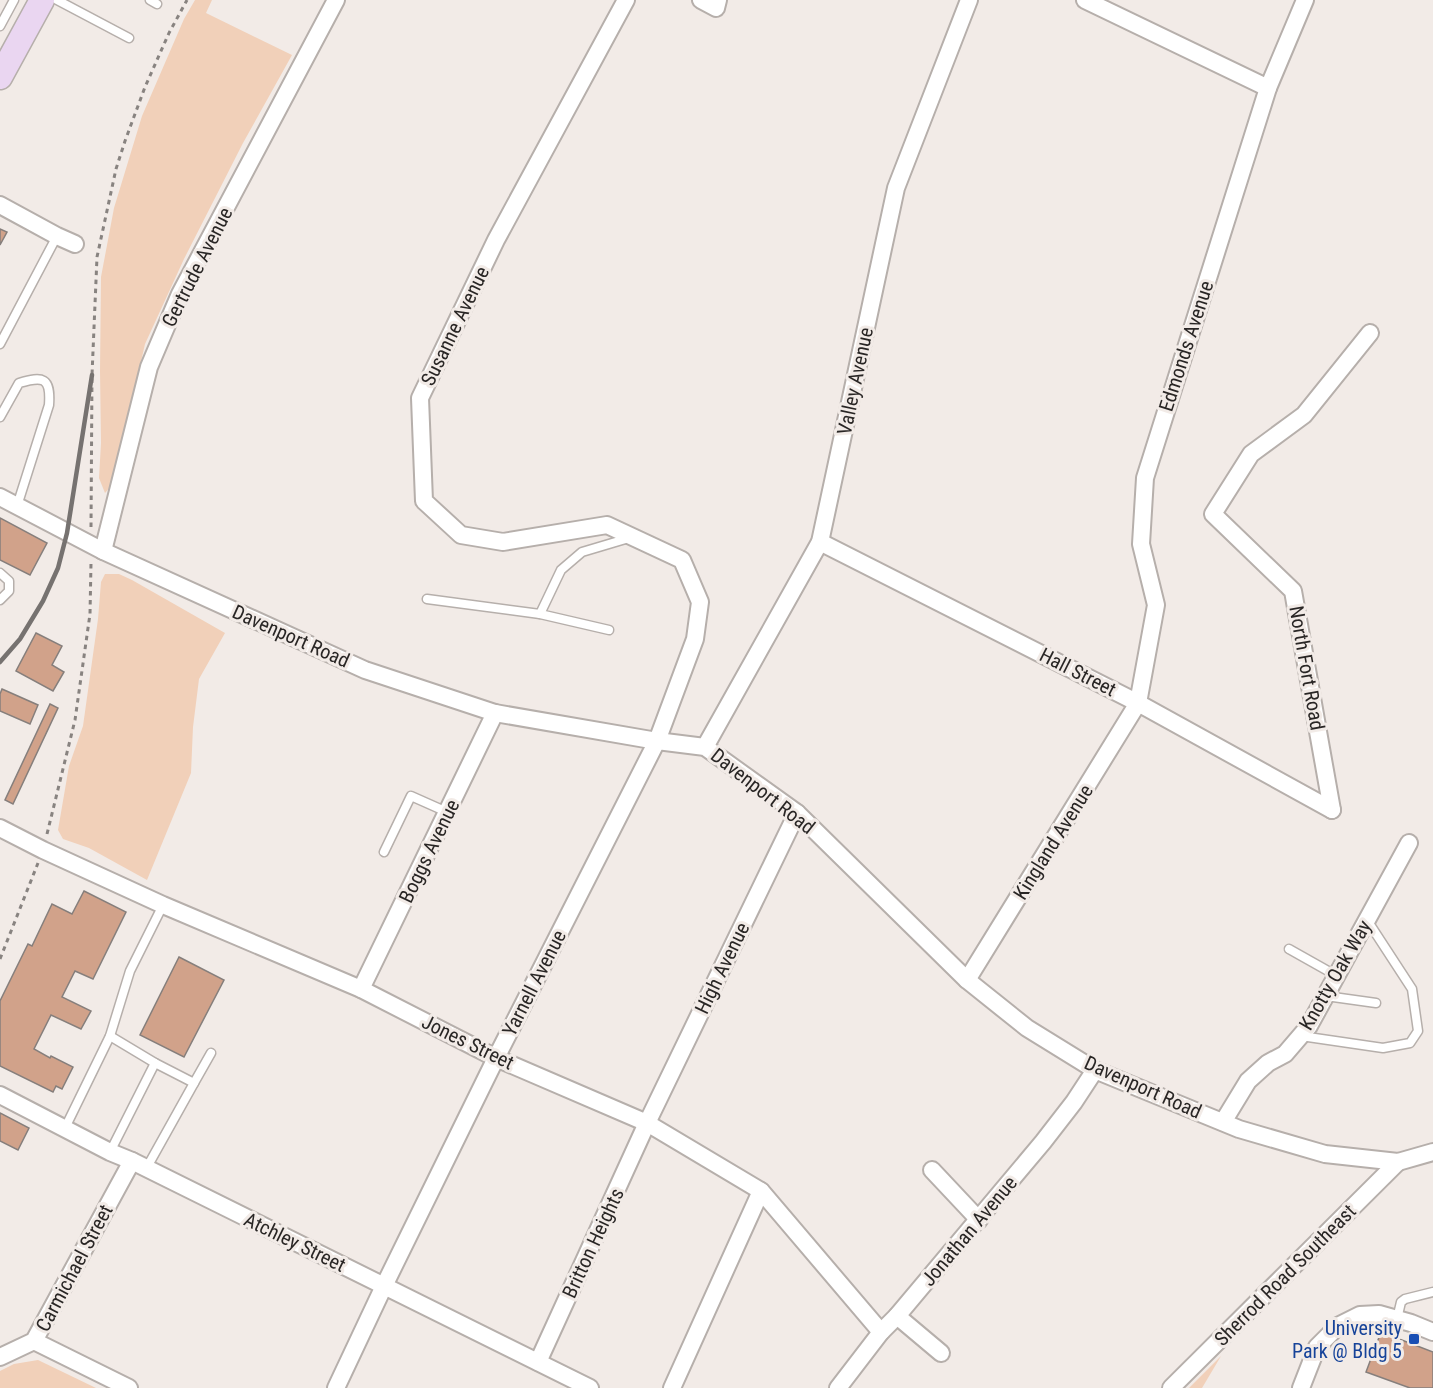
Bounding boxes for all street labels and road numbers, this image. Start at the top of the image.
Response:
street label: Gertrude Avenue [157,203,237,331]
street label: Susanne Avenue [416,262,494,390]
street label: Edmonds Avenue [1154,278,1218,414]
street label: Valley Avenue [832,325,878,437]
street label: Davenport Road [229,600,353,672]
street label: North Fort Road [1284,604,1330,732]
street label: Hall Street [1036,643,1120,701]
street label: Davenport Road [706,743,820,839]
street label: Kingland Avenue [1008,780,1098,904]
street label: Boggs Avenue [394,795,464,907]
street label: Knotty Oak Way [1294,916,1376,1034]
street label: High Avenue [690,918,754,1018]
street label: Yarnell Avenue [497,926,571,1040]
street label: Jones Street [418,1009,518,1075]
street label: Davenport Road [1081,1051,1205,1123]
street label: Jonathan Avenue [916,1171,1022,1291]
street label: Britton Heights [557,1184,629,1302]
street label: Sherrod Road Southeast [1209,1199,1361,1351]
street label: Carmichael Street [30,1200,118,1336]
street label: Atchley Street [240,1207,350,1277]

